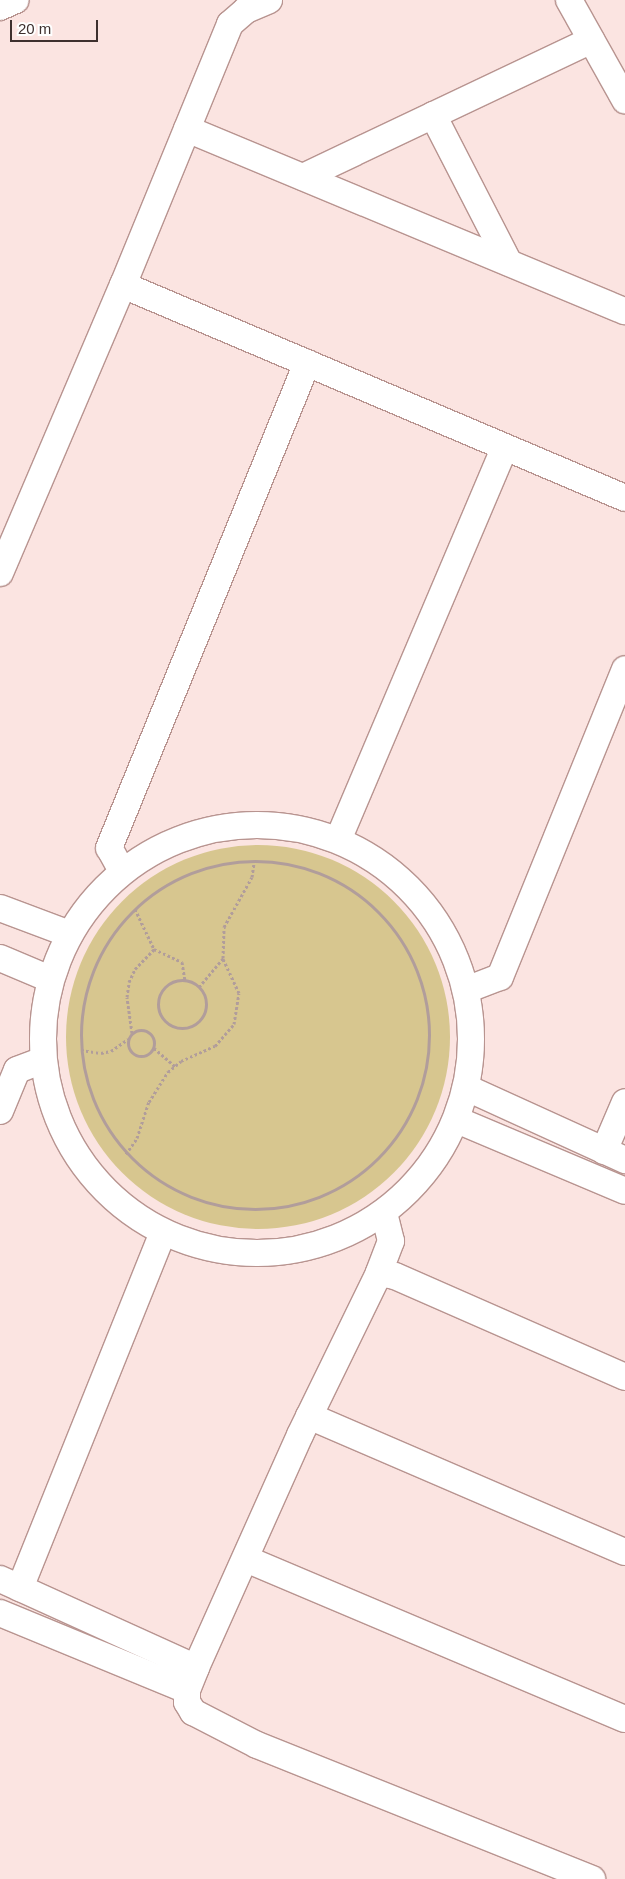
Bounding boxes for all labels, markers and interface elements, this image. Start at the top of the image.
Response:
scale bar [12,10,100,42]
text: 20 m [18,20,51,37]

